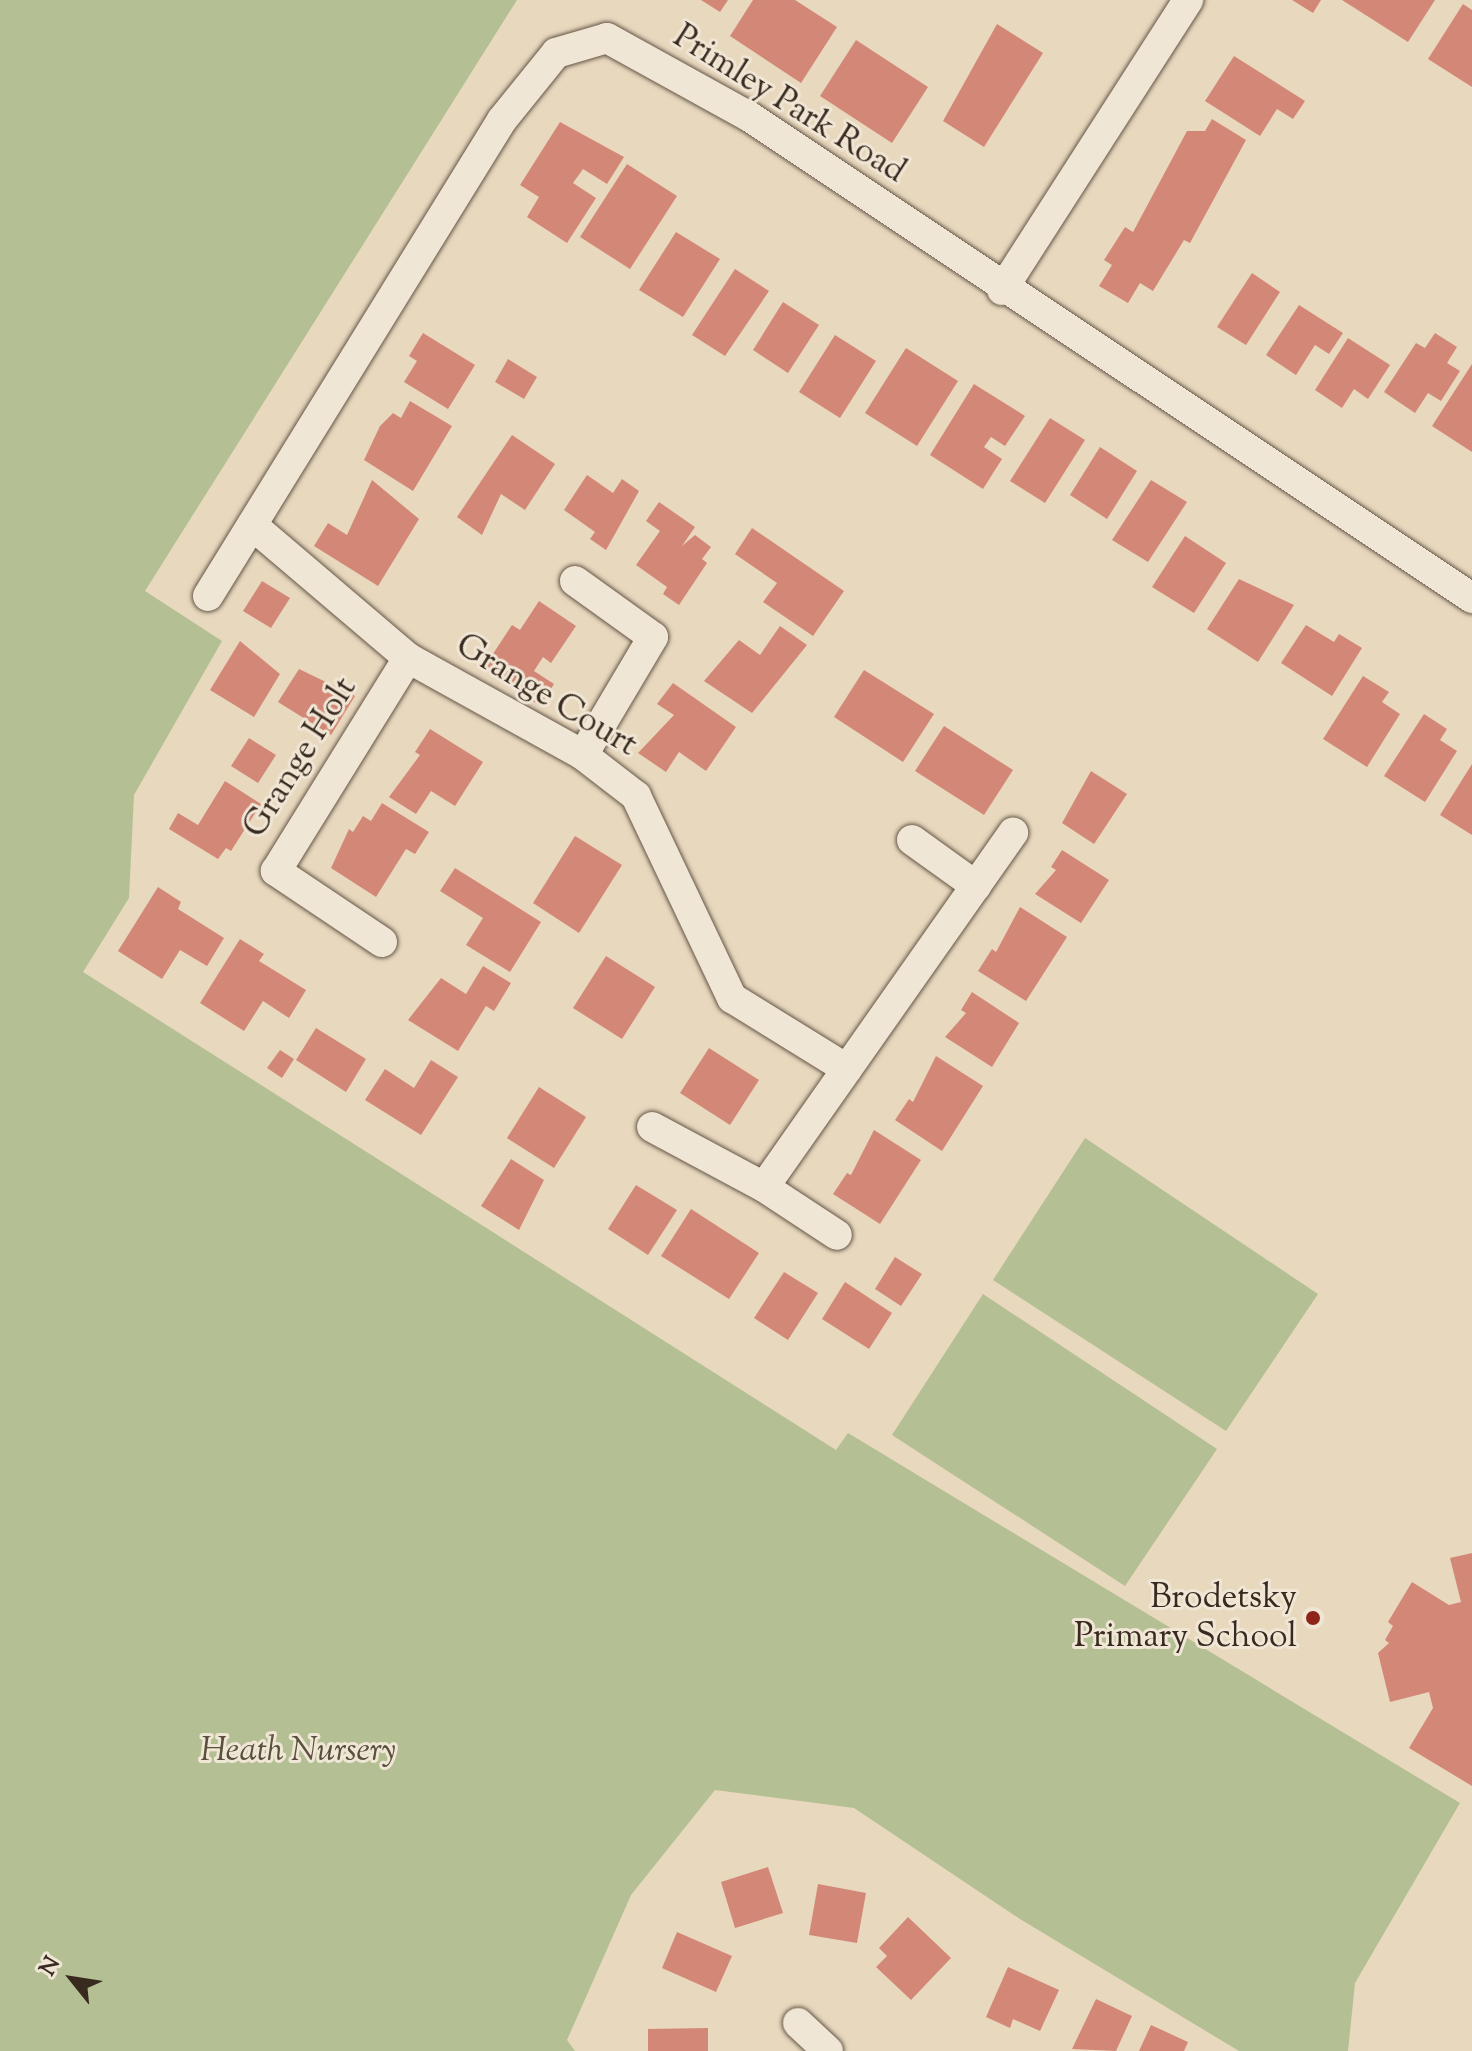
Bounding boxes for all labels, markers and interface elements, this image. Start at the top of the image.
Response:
street label: Primley Park Road [665,17,913,193]
street label: Grange Court [448,626,644,766]
street label: Grange Holt [236,670,366,846]
place label: Brodetsky Primary School [1074,1578,1297,1658]
marker: Brodetsky Primary School [1304,1609,1322,1627]
park label: Heath Nursery [200,1732,396,1772]
north arrow [32,1939,112,2019]
text: N [33,1951,69,1983]

